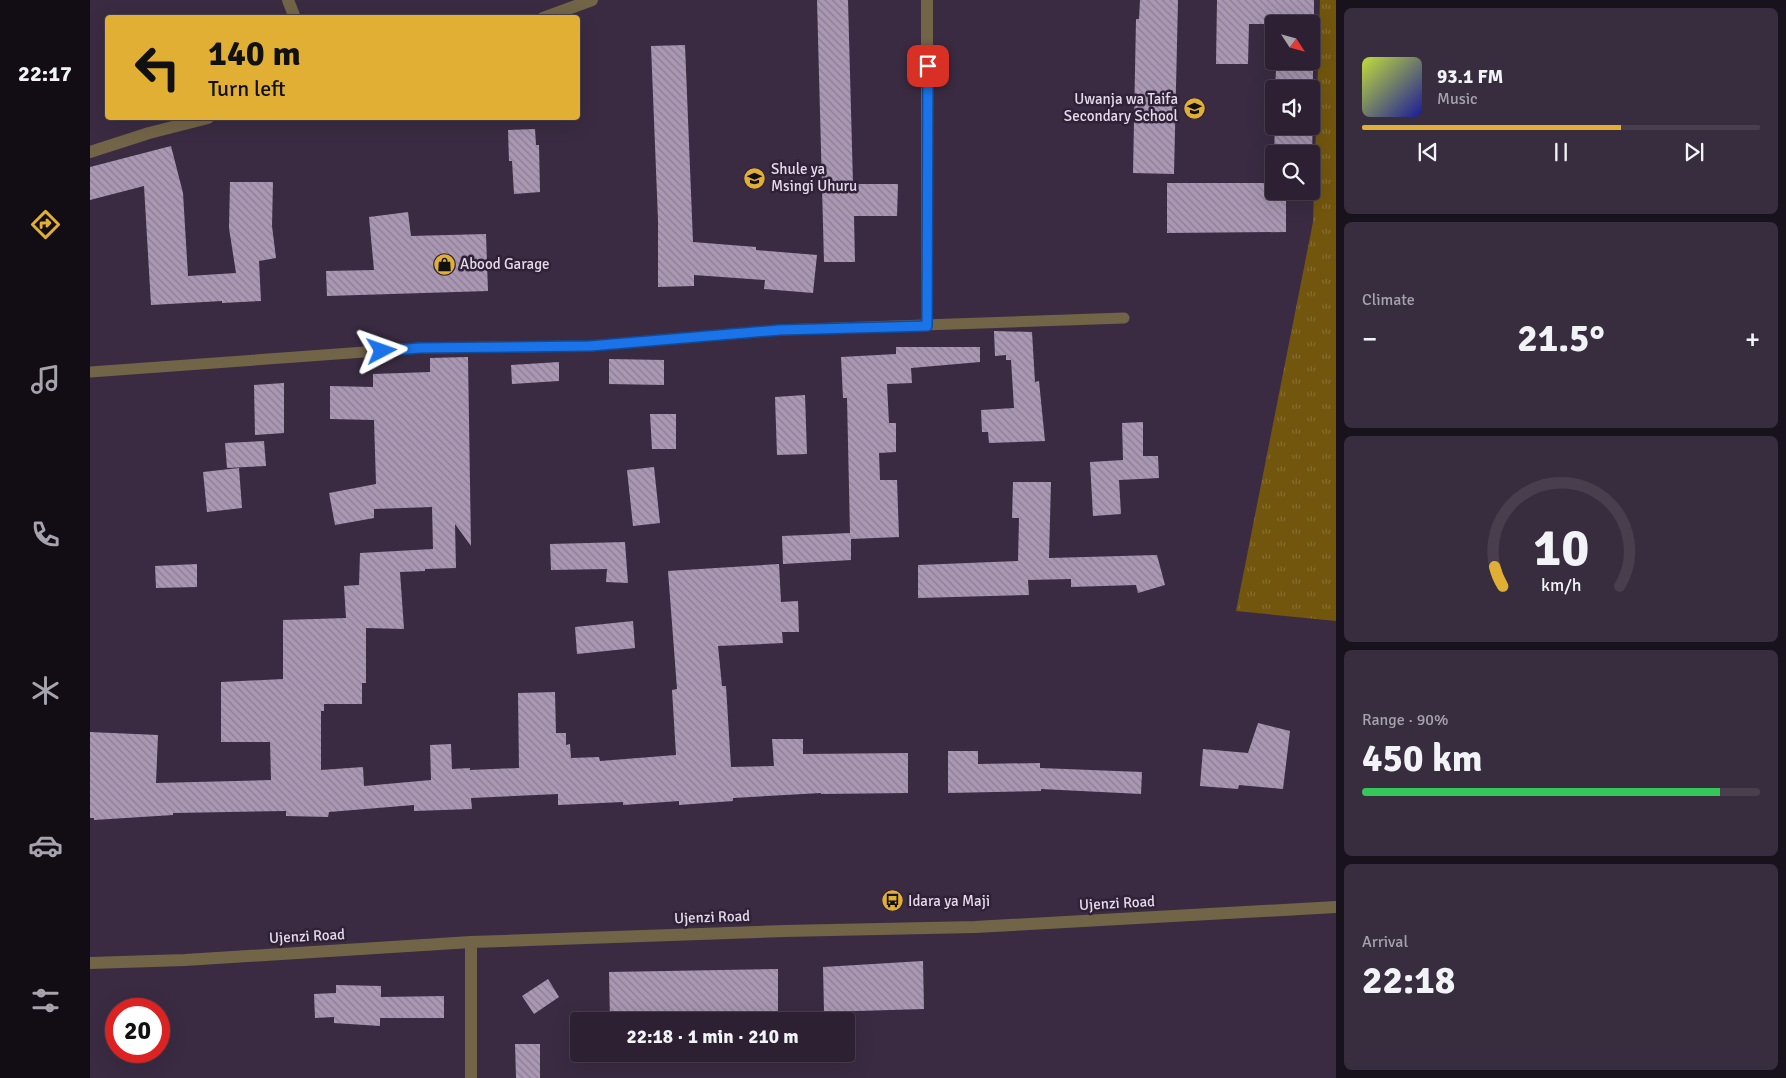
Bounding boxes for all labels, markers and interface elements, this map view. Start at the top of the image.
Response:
north arrow [1265,15,1320,70]
map controls [1265,15,1320,200]
text: 140 m [208,32,301,75]
icon: left [125,35,190,100]
pin [907,45,949,87]
icon: arrive [914,52,942,80]
text: 22:17 [18,60,72,87]
text: 93.1 FM [1437,65,1503,89]
text: Turn left [208,75,286,102]
button: sound [1265,80,1320,135]
text: Music [1437,89,1478,109]
place label: Uwanja wa Taifa Secondary School [1064,90,1178,125]
school or university icon: Uwanja wa Taifa Secondary School [1182,96,1206,120]
icon: previous [1414,138,1442,166]
icon: pause [1547,138,1575,166]
icon: next [1680,138,1708,166]
button: search [1265,145,1320,200]
place label: Shule ya Msingi Uhuru [771,160,857,195]
school or university icon: Shule ya Msingi Uhuru [743,166,767,190]
icon: directions [28,207,63,242]
shop icon: Abood Garage [432,252,456,276]
place label: Abood Garage [460,255,550,273]
text: Climate [1362,290,1415,310]
text: 21.5° [1517,315,1605,362]
text: − [1362,322,1377,356]
text: + [1745,322,1760,356]
position arrow [355,324,407,376]
icon: music [28,362,63,397]
text: 10 [1533,516,1589,580]
icon: phone [28,517,63,552]
text: km/h [1541,574,1581,596]
icon: climate [28,673,63,708]
text: Range · 90% [1362,710,1448,730]
text: 450 km [1362,735,1483,782]
icon: car [28,828,63,863]
bus stop icon: Idara ya Maji [880,889,904,913]
place label: Idara ya Maji [908,892,990,910]
street label: Ujenzi Road [1079,892,1155,914]
street label: Ujenzi Road [674,907,750,927]
street label: Ujenzi Road [269,925,345,947]
text: Arrival [1362,932,1408,952]
text: 22:18 [1362,957,1455,1004]
icon: filters [28,983,63,1018]
speed limit sign: 20 [105,998,170,1063]
text: 22:18 · 1 min · 210 m [626,1025,799,1049]

